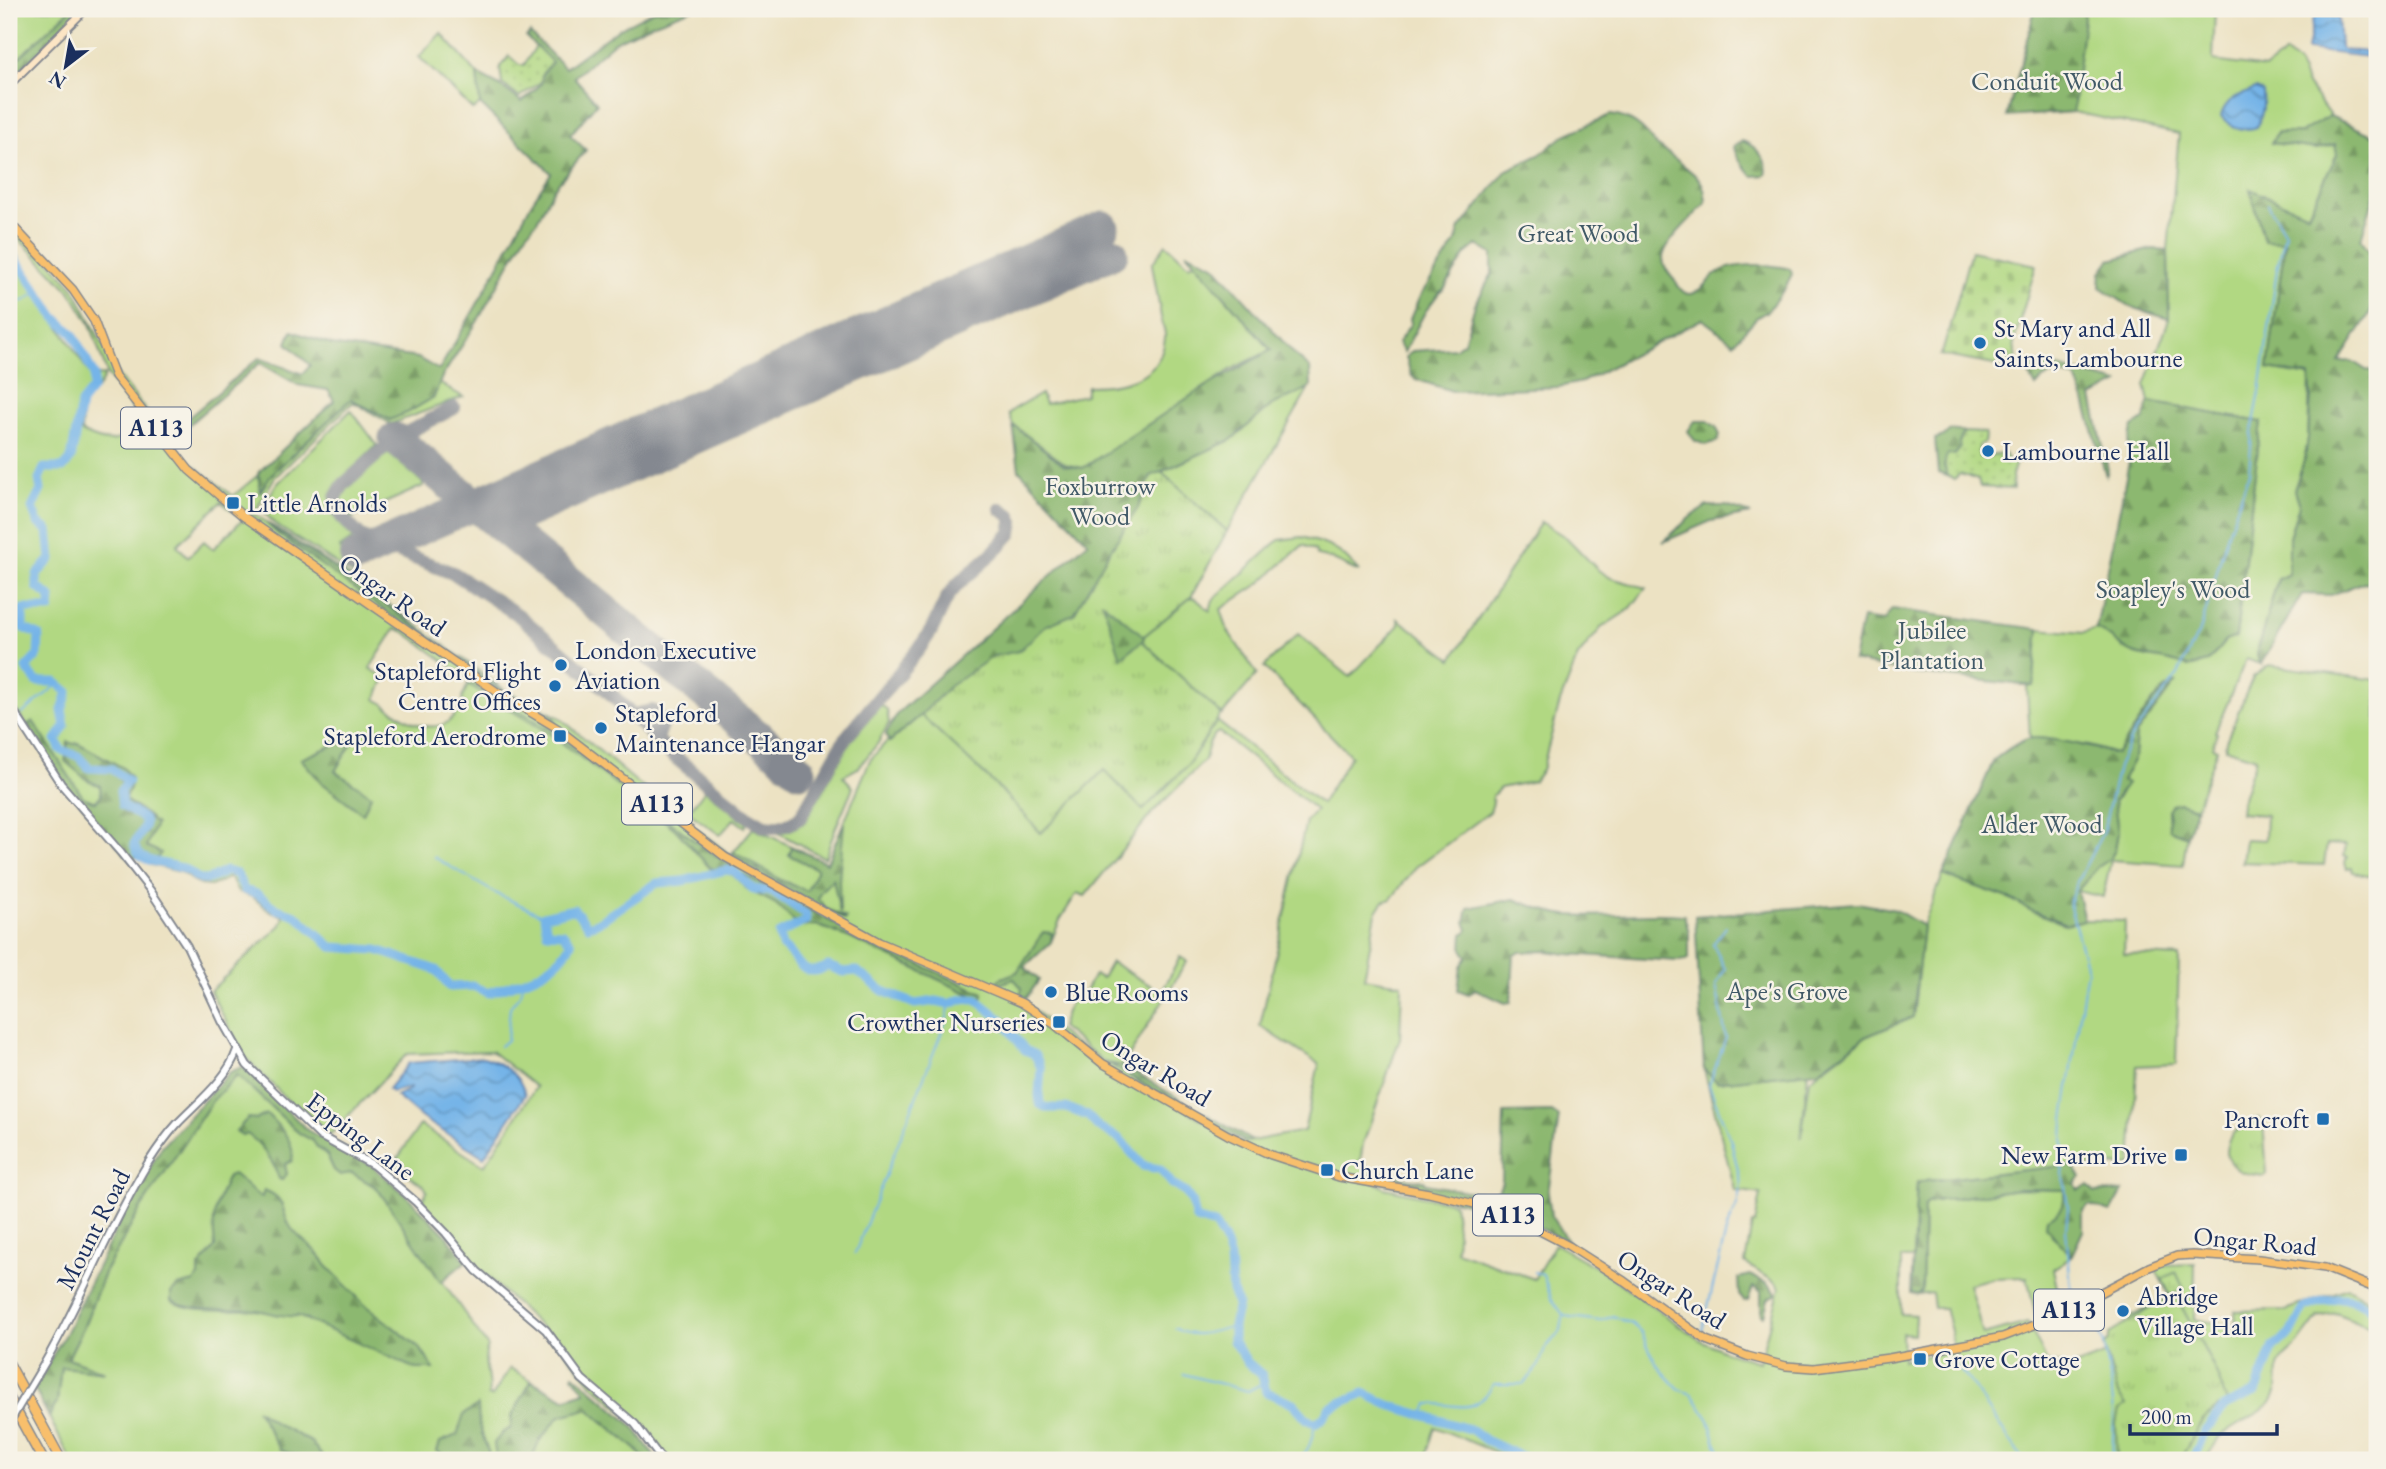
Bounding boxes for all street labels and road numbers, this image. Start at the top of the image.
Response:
road number: A113 [121,408,191,448]
street label: Ongar Road [333,546,454,645]
road number: A113 [622,784,692,824]
street label: Ongar Road [1094,1022,1218,1115]
street label: Epping Lane [300,1084,422,1188]
street label: Mount Road [48,1162,138,1295]
road number: A113 [1473,1195,1543,1236]
street label: Ongar Road [2192,1219,2319,1263]
street label: Ongar Road [1611,1241,1734,1337]
road number: A113 [2034,1290,2104,1330]

